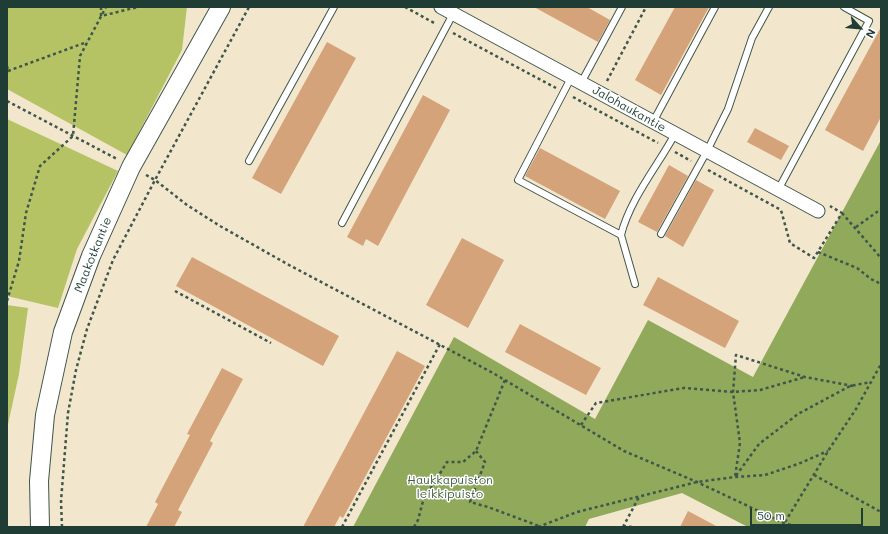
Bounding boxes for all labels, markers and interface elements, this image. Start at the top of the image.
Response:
north arrow [840,8,880,48]
text: N [863,27,880,41]
street label: Jalohaukantie [590,83,668,135]
street label: Maakotkantie [71,215,115,295]
park label: Haukkapuiston leikkipuisto [407,473,493,501]
scale bar [752,500,865,526]
text: 50 m [757,507,785,523]

